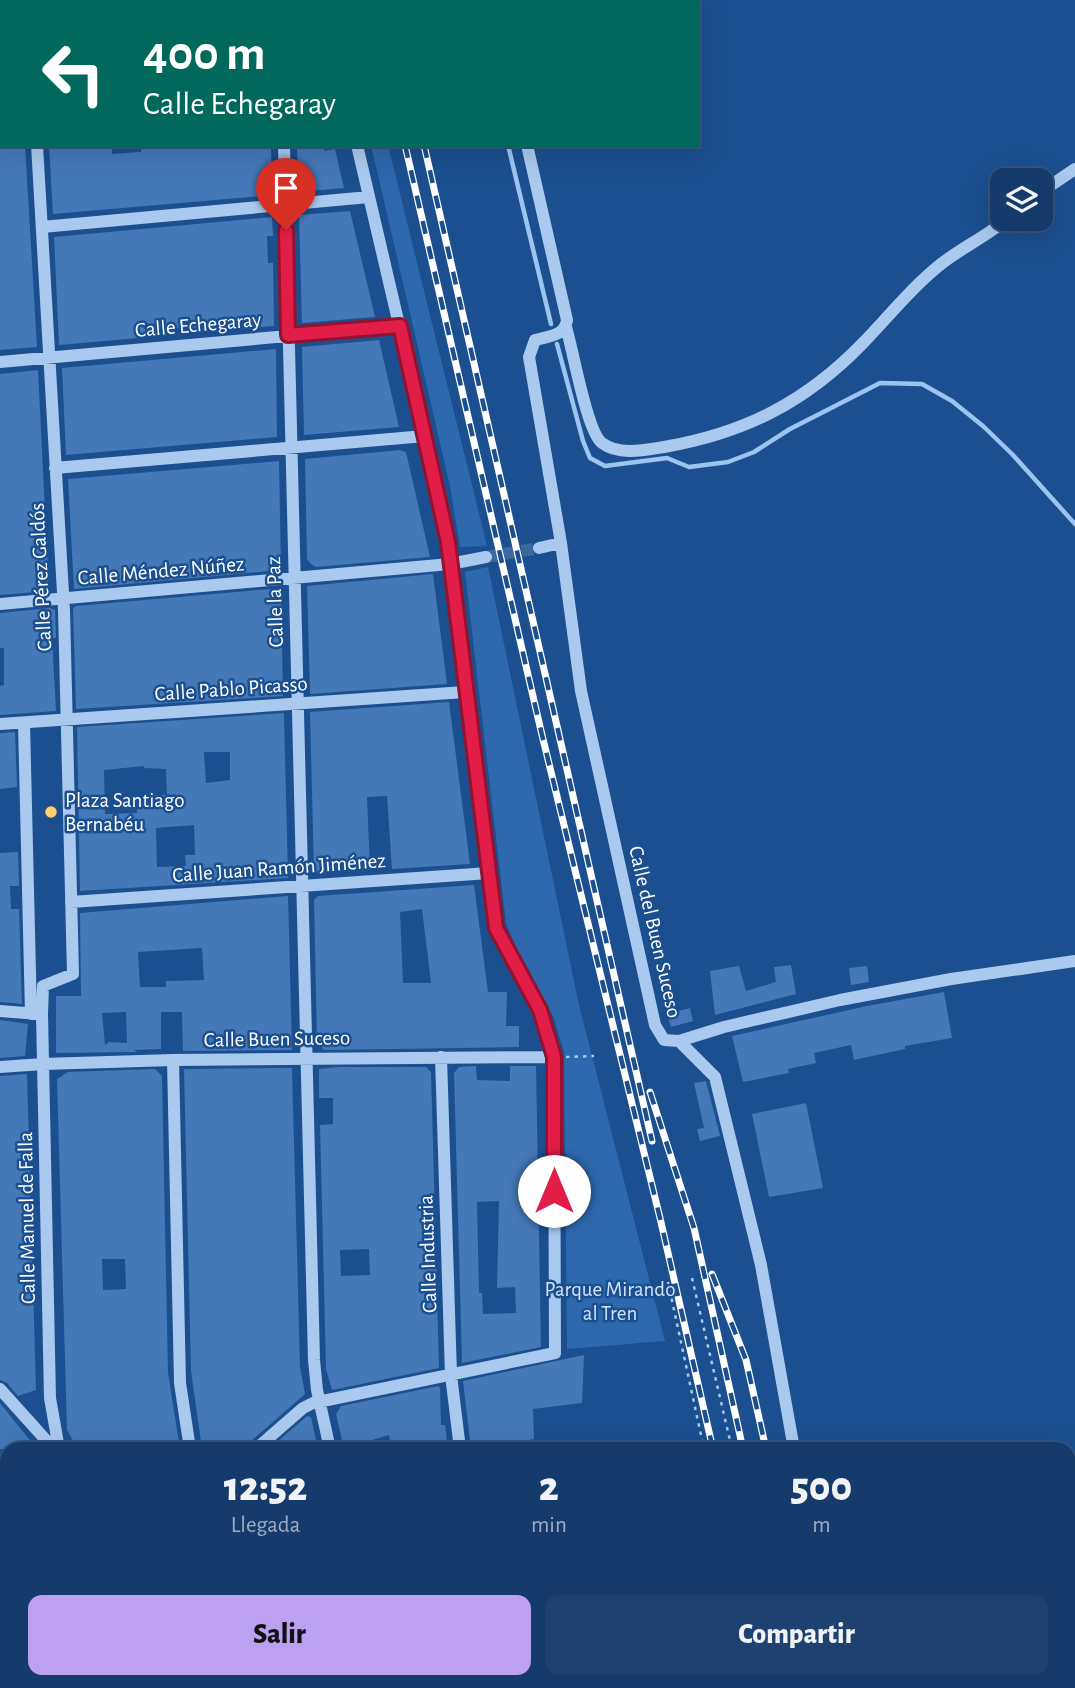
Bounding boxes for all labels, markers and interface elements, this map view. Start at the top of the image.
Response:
icon: left [28,28,119,119]
text: 400 m [143,30,266,79]
text: Calle Echegaray [143,88,336,120]
pin [256,158,316,230]
map controls [990,168,1053,231]
button: layers [990,168,1053,231]
icon: arrive [267,169,305,207]
street label: Calle Echegaray [134,309,262,341]
street label: Calle Pérez Galdós [27,502,55,652]
street label: Calle Méndez Núñez [77,553,245,589]
street label: Calle la Paz [263,556,287,648]
street label: Calle Pablo Picasso [154,673,308,705]
place label: Plaza Santiago Bernabéu [65,790,184,835]
marker: Plaza Santiago Bernabéu [43,804,59,820]
street label: Calle del Buen Suceso [625,844,685,1020]
street label: Calle Juan Ramón Jiménez [171,850,387,886]
street label: Calle Buen Suceso [204,1027,350,1051]
street label: Calle Manuel de Falla [15,1131,39,1304]
position arrow [517,1154,591,1228]
street label: Calle Industria [415,1194,441,1313]
park label: Parque Mirando al Tren [545,1279,675,1324]
text: 12:52 [224,1466,307,1508]
text: 2 [539,1466,559,1508]
text: 500 [790,1466,852,1508]
text: Llegada [231,1514,300,1537]
text: min [531,1514,567,1537]
text: m [812,1514,831,1537]
button: Salir [28,1595,531,1675]
button: Compartir [545,1595,1048,1675]

